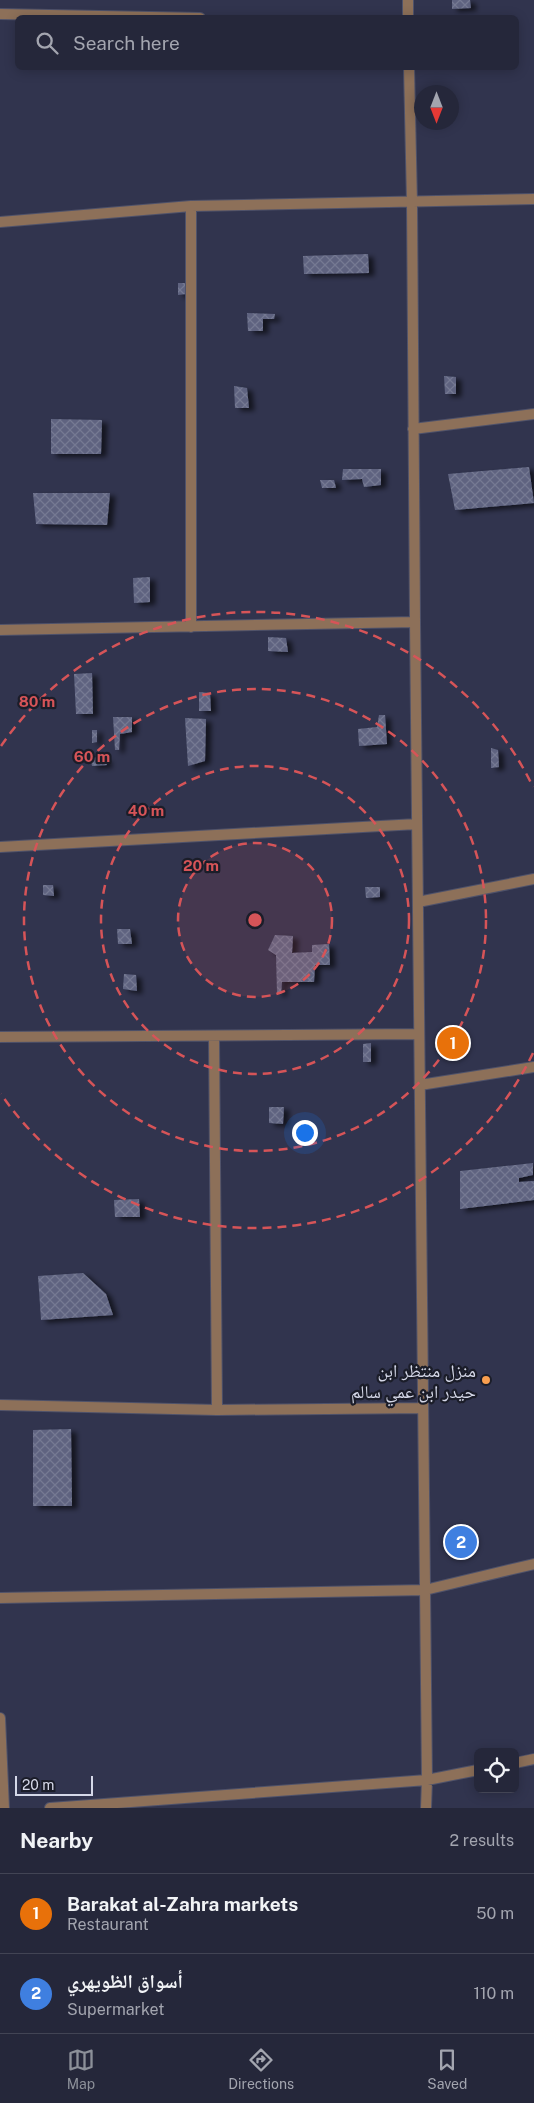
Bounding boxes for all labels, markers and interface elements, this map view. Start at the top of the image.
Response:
search box [15,15,519,70]
icon: search [33,29,61,57]
text: Search here [73,32,180,54]
north arrow [414,85,459,130]
text: 80 m [19,693,55,710]
text: 60 m [74,748,110,765]
text: 40 m [128,802,164,819]
text: 20 m [183,857,219,874]
centre of rings [246,911,264,929]
pin: 1 [437,1024,469,1062]
your location [292,1120,318,1146]
place label: منزل منتظر ابن حيدر ابن عمي سالم [351,1360,476,1406]
marker: منزل منتظر ابن حيدر ابن عمي سالم [480,1374,492,1386]
pin: 2 [445,1523,477,1561]
map controls [474,1748,519,1793]
button: locate [474,1748,519,1793]
scale bar [15,1773,92,1796]
text: 20 m [22,1777,54,1793]
text: Nearby [20,1828,93,1853]
text: 2 results [449,1831,514,1850]
text: Barakat al-Zahra markets [67,1893,298,1915]
text: 1 [33,1904,39,1923]
text: 50 m [476,1904,514,1923]
text: Restaurant [67,1915,149,1934]
text: أسواق الظويهري [67,1970,183,1992]
text: 2 [31,1984,41,2003]
text: 110 m [473,1984,514,2003]
text: Supermarket [67,2000,164,2019]
tab: Map [67,2046,95,2092]
tab: Directions [228,2046,294,2092]
tab: Saved [427,2046,467,2092]

